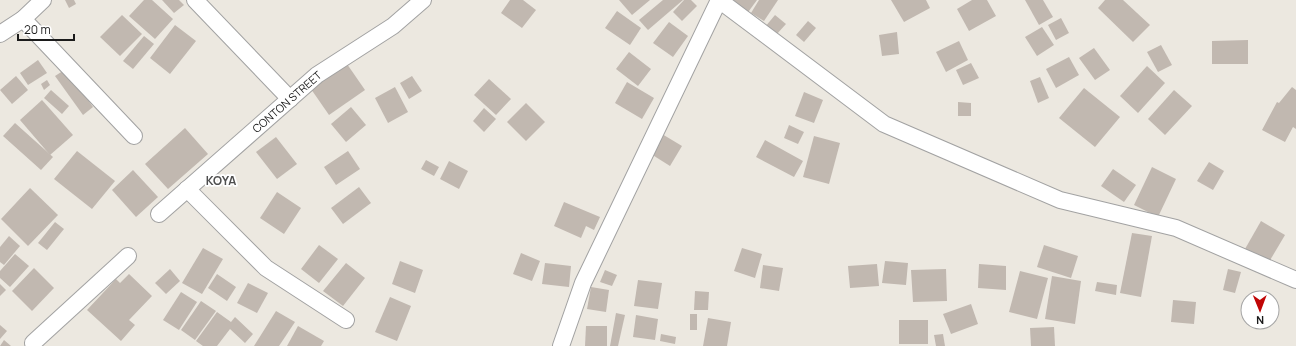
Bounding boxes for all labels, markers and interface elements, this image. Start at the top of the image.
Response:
scale bar [18,16,74,42]
text: 20 m [24,21,51,38]
street label: CONTON STREET [249,67,325,136]
district label: KOYA [206,172,236,189]
north arrow [1240,290,1280,330]
text: N [1256,313,1264,328]

